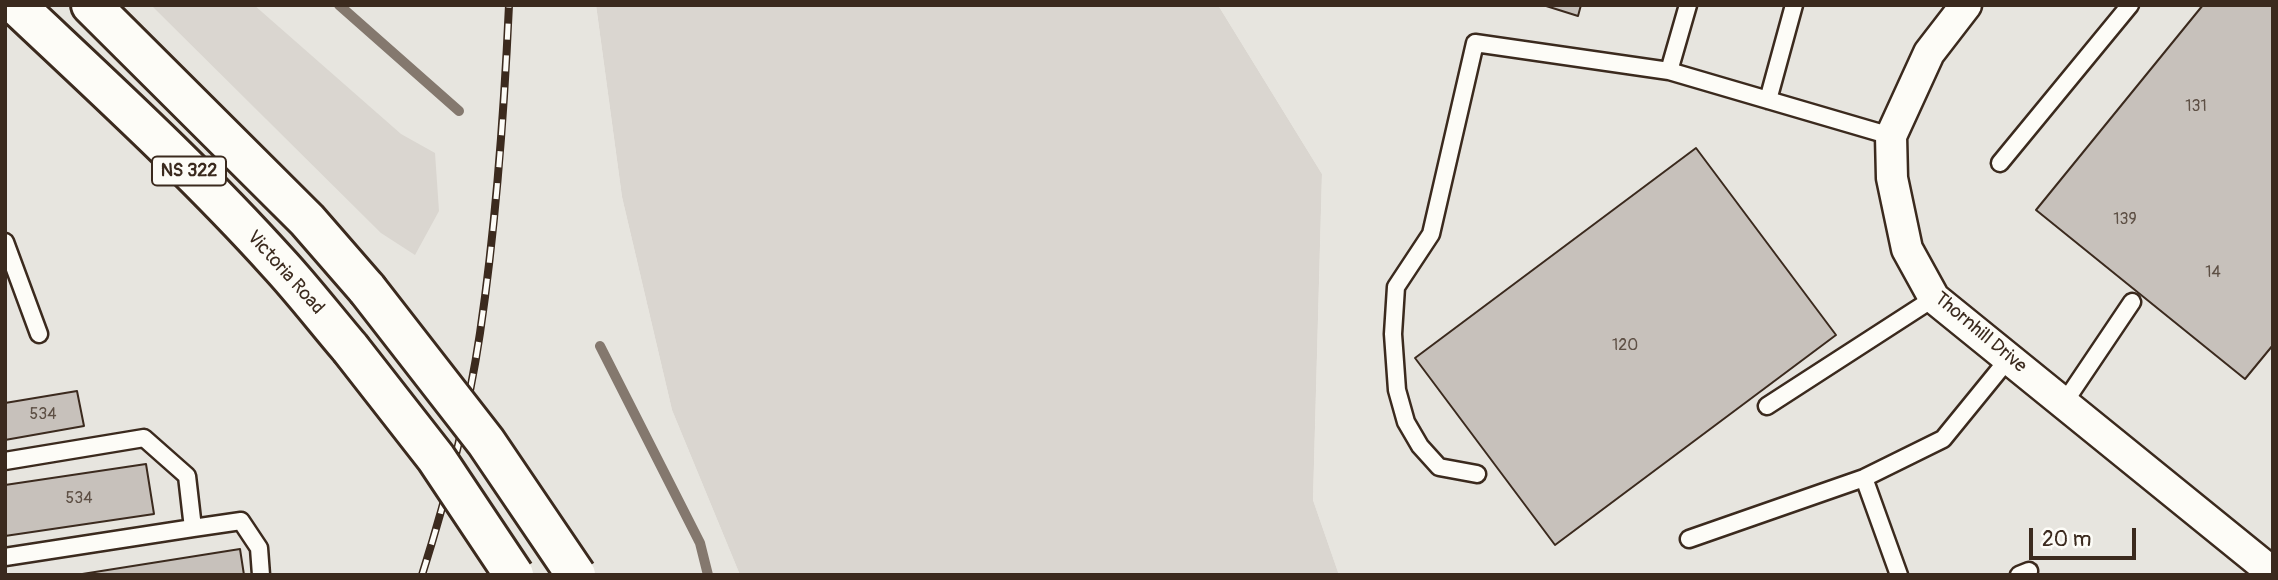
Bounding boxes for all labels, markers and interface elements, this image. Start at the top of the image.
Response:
house number: 131 [2185,97,2207,117]
road number: NS 322 [152,156,226,186]
house number: 139 [2113,210,2137,230]
street label: Victoria Road [241,226,329,320]
house number: 14 [2205,263,2221,283]
street label: Thornhill Drive [1929,288,2031,378]
house number: 120 [1612,336,1638,356]
house number: 534 [30,405,56,425]
house number: 534 [66,489,92,509]
scale bar [2033,514,2140,558]
text: 20 m [2042,526,2091,553]

